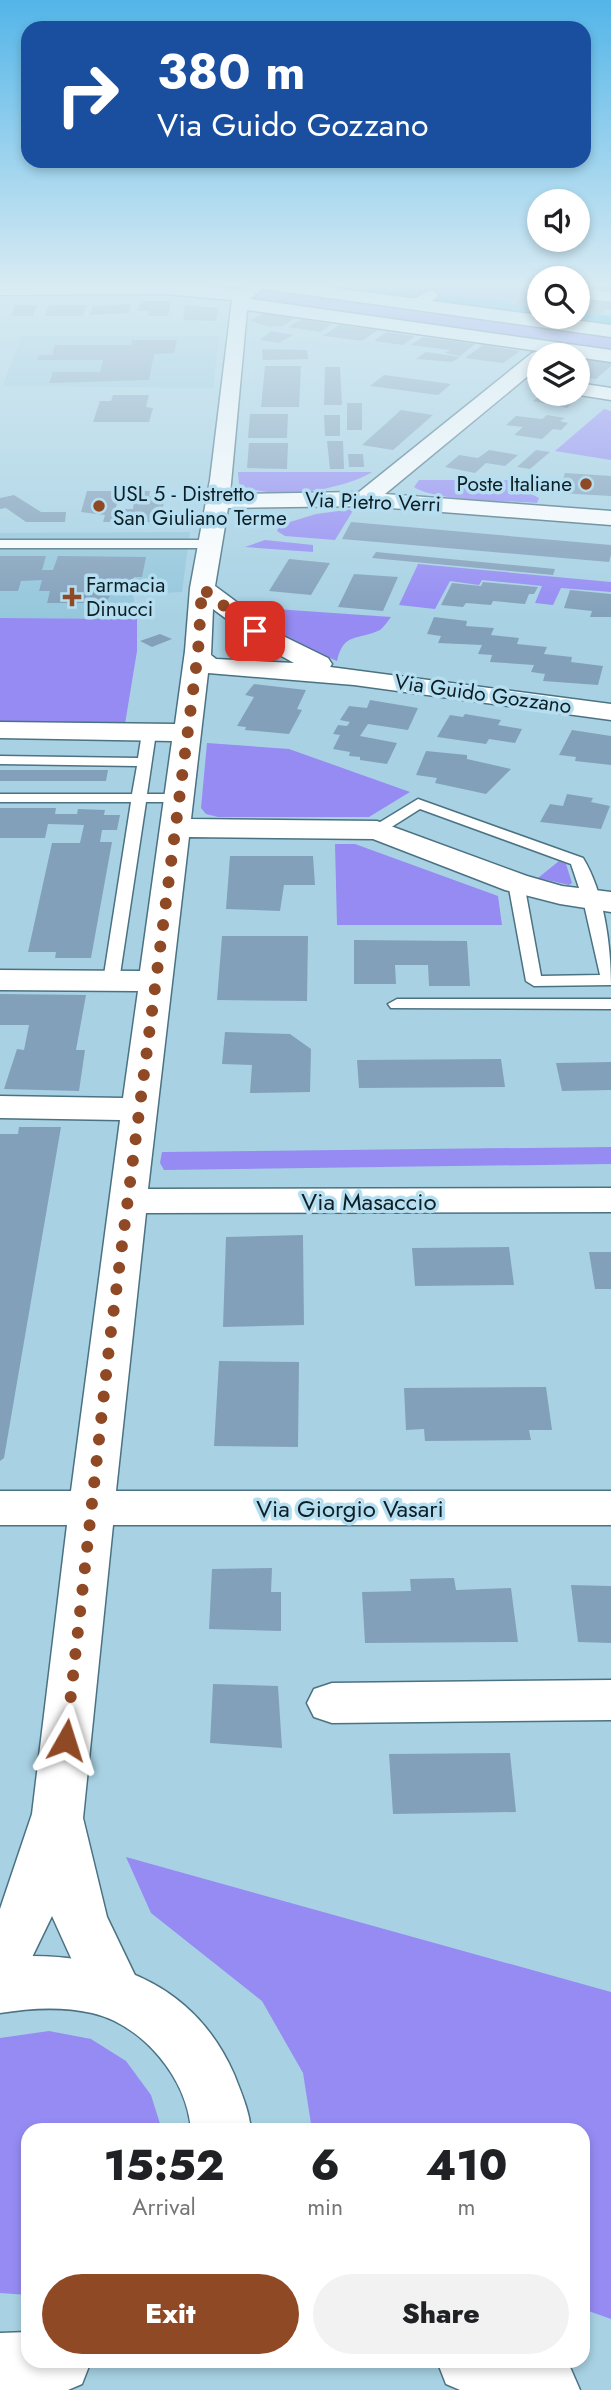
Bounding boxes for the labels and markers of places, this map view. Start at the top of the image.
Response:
place label: Poste Italiane [457,469,572,499]
marker: Poste Italiane [578,476,594,492]
place label: USL 5 - Distretto San Giuliano Terme [113,479,287,533]
marker: USL 5 - Distretto San Giuliano Terme [91,498,107,514]
place label: Farmacia Dinucci [86,570,165,624]
marker: Farmacia Dinucci [64,589,80,605]
pin [225,601,285,661]

